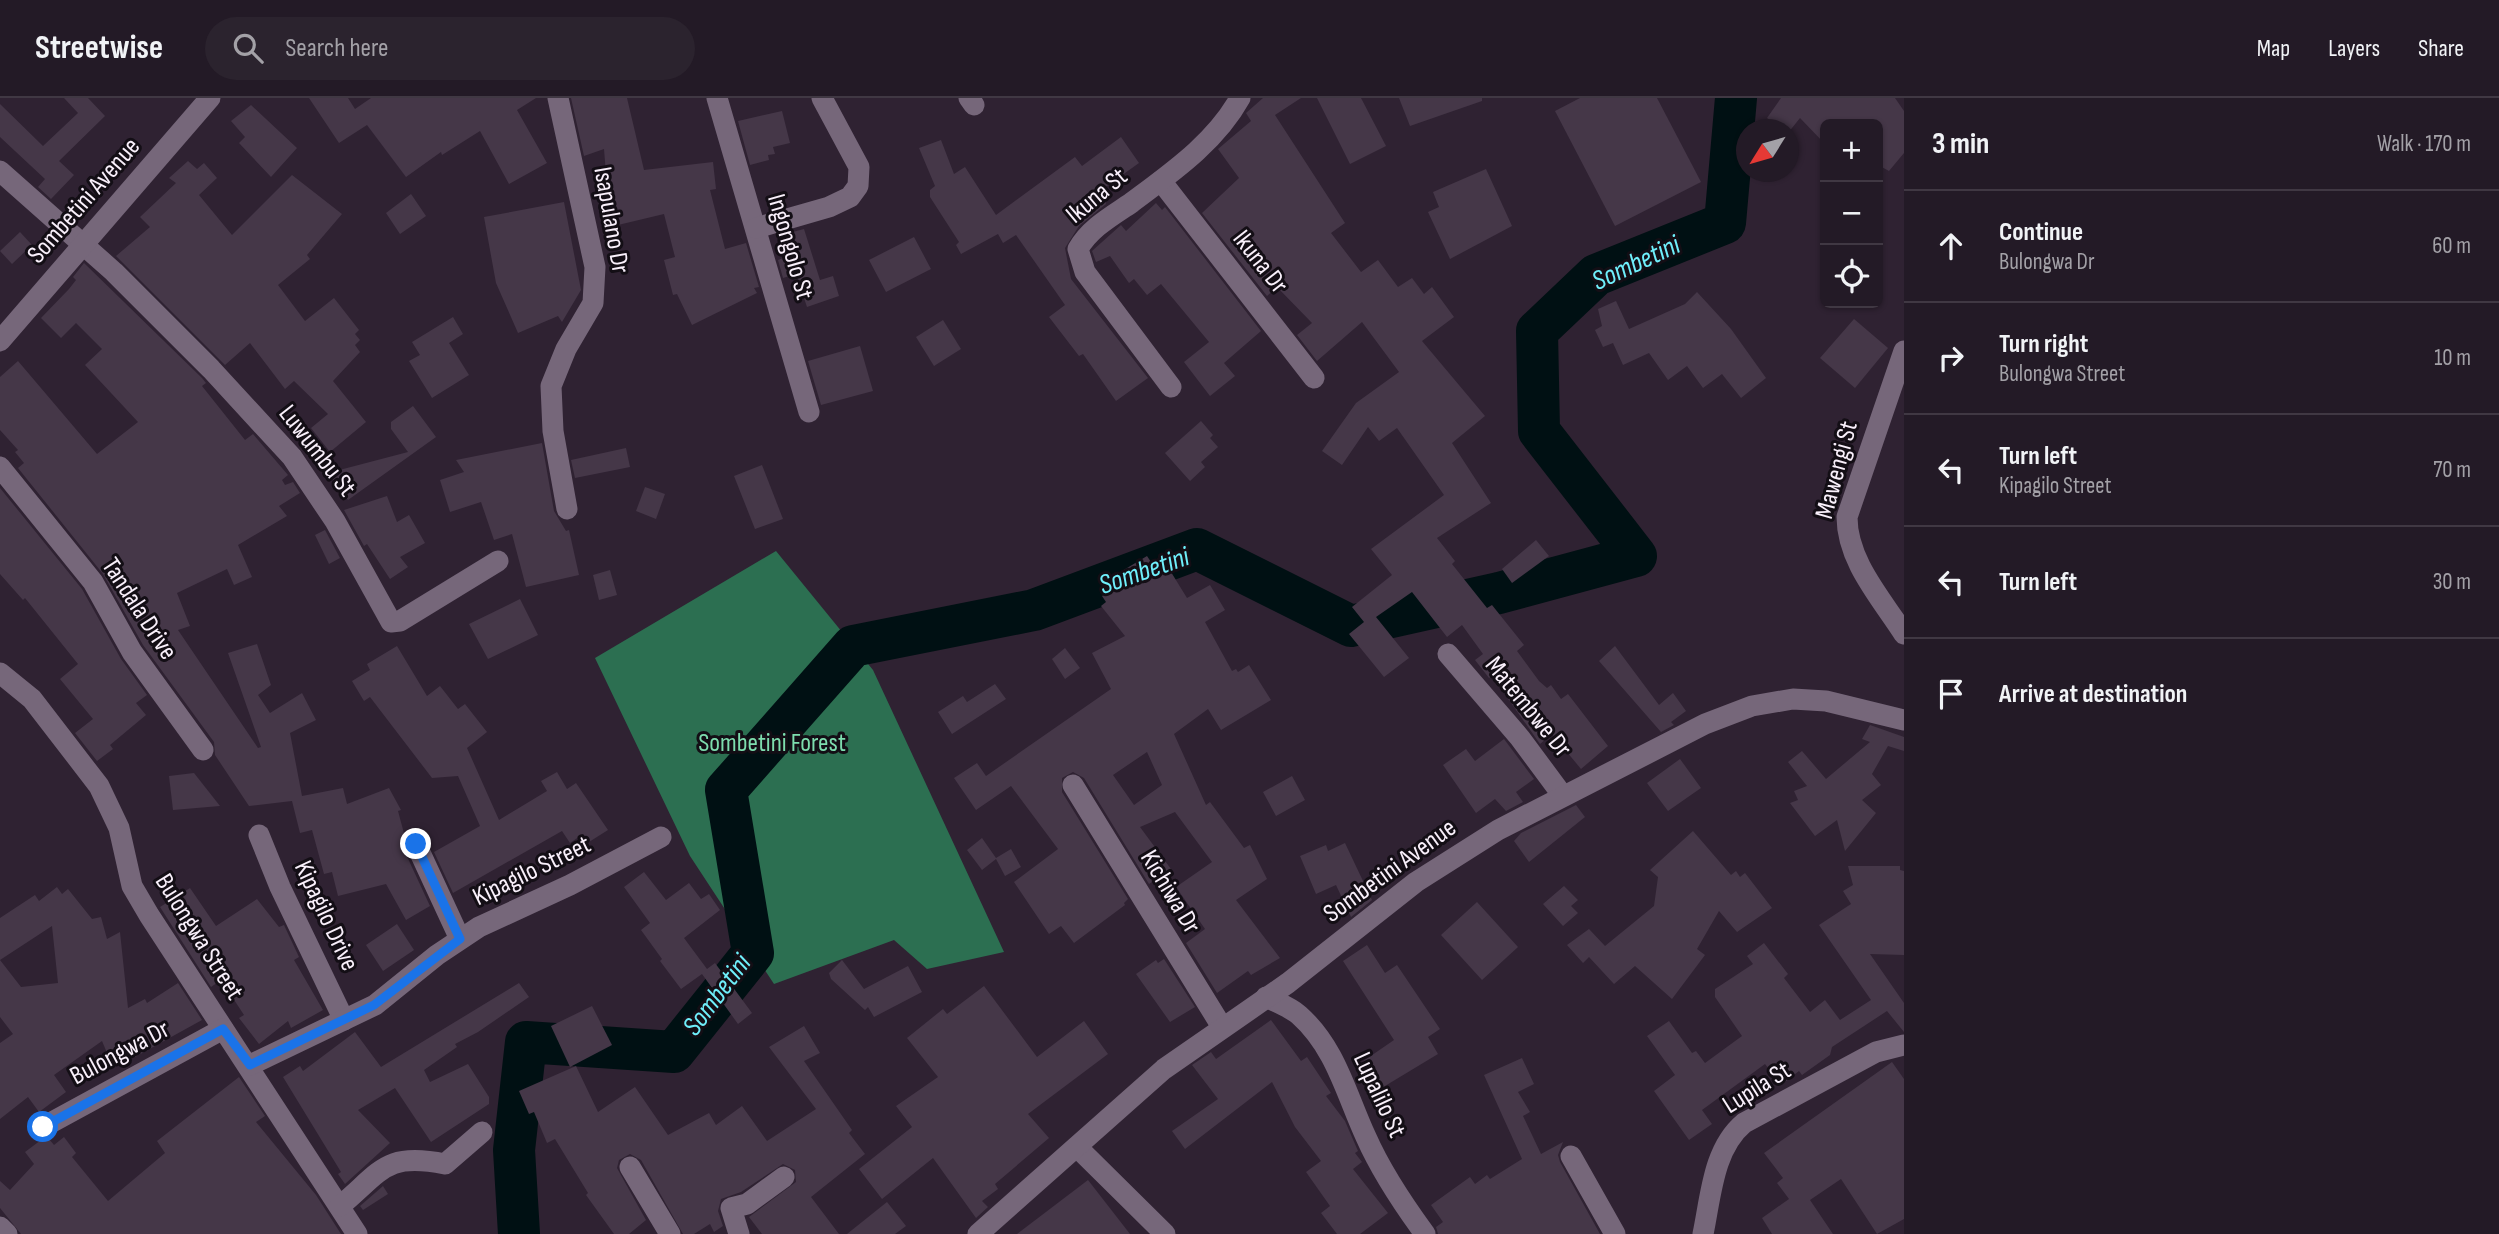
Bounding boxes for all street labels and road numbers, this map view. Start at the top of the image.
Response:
street label: Sombetini Avenue [21,132,147,270]
street label: Ikuna St [1060,161,1134,230]
street label: Isapulano Dr [586,164,636,276]
street label: Ingongolo St [760,191,820,303]
street label: Ikuna Dr [1226,224,1295,300]
street label: Luwumbu St [272,399,362,503]
street label: Mawengi St [1809,418,1865,522]
street label: Tandala Drive [95,552,183,666]
street label: Matembwe Dr [1478,650,1578,764]
street label: Sombetini Avenue [1318,813,1462,929]
street label: Kipagilo Street [468,829,596,913]
street label: Kichiwa Dr [1133,845,1207,940]
street label: Kipagilo Drive [287,856,365,976]
street label: Bulongwa Street [148,868,250,1006]
street label: Bulongwa Dr [65,1014,175,1092]
street label: Lupalilo St [1346,1048,1412,1143]
street label: Lupila St [1717,1055,1797,1121]

